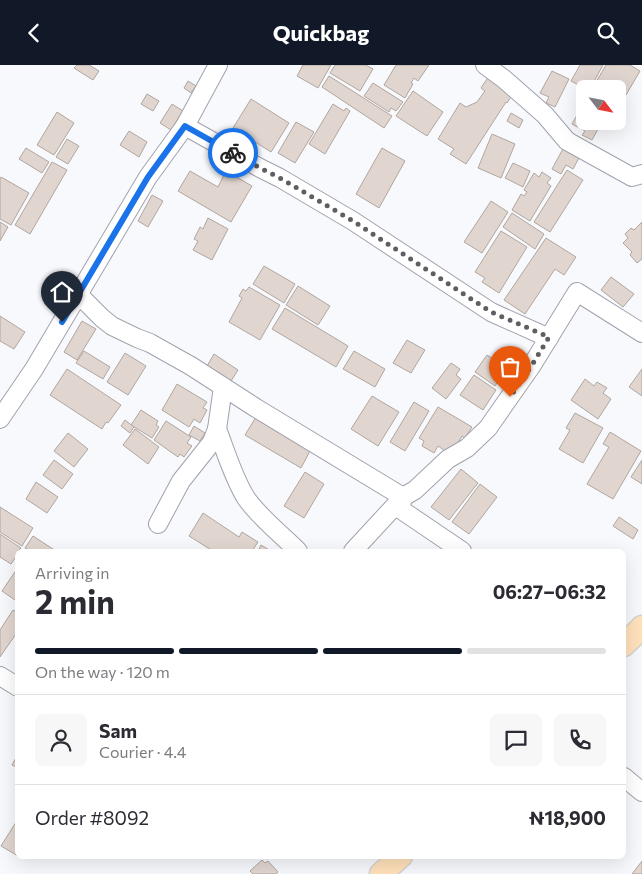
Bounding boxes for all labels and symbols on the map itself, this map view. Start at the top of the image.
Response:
north arrow [576,80,626,130]
courier [208,128,258,178]
pin [41,271,83,322]
pin [489,346,531,397]

